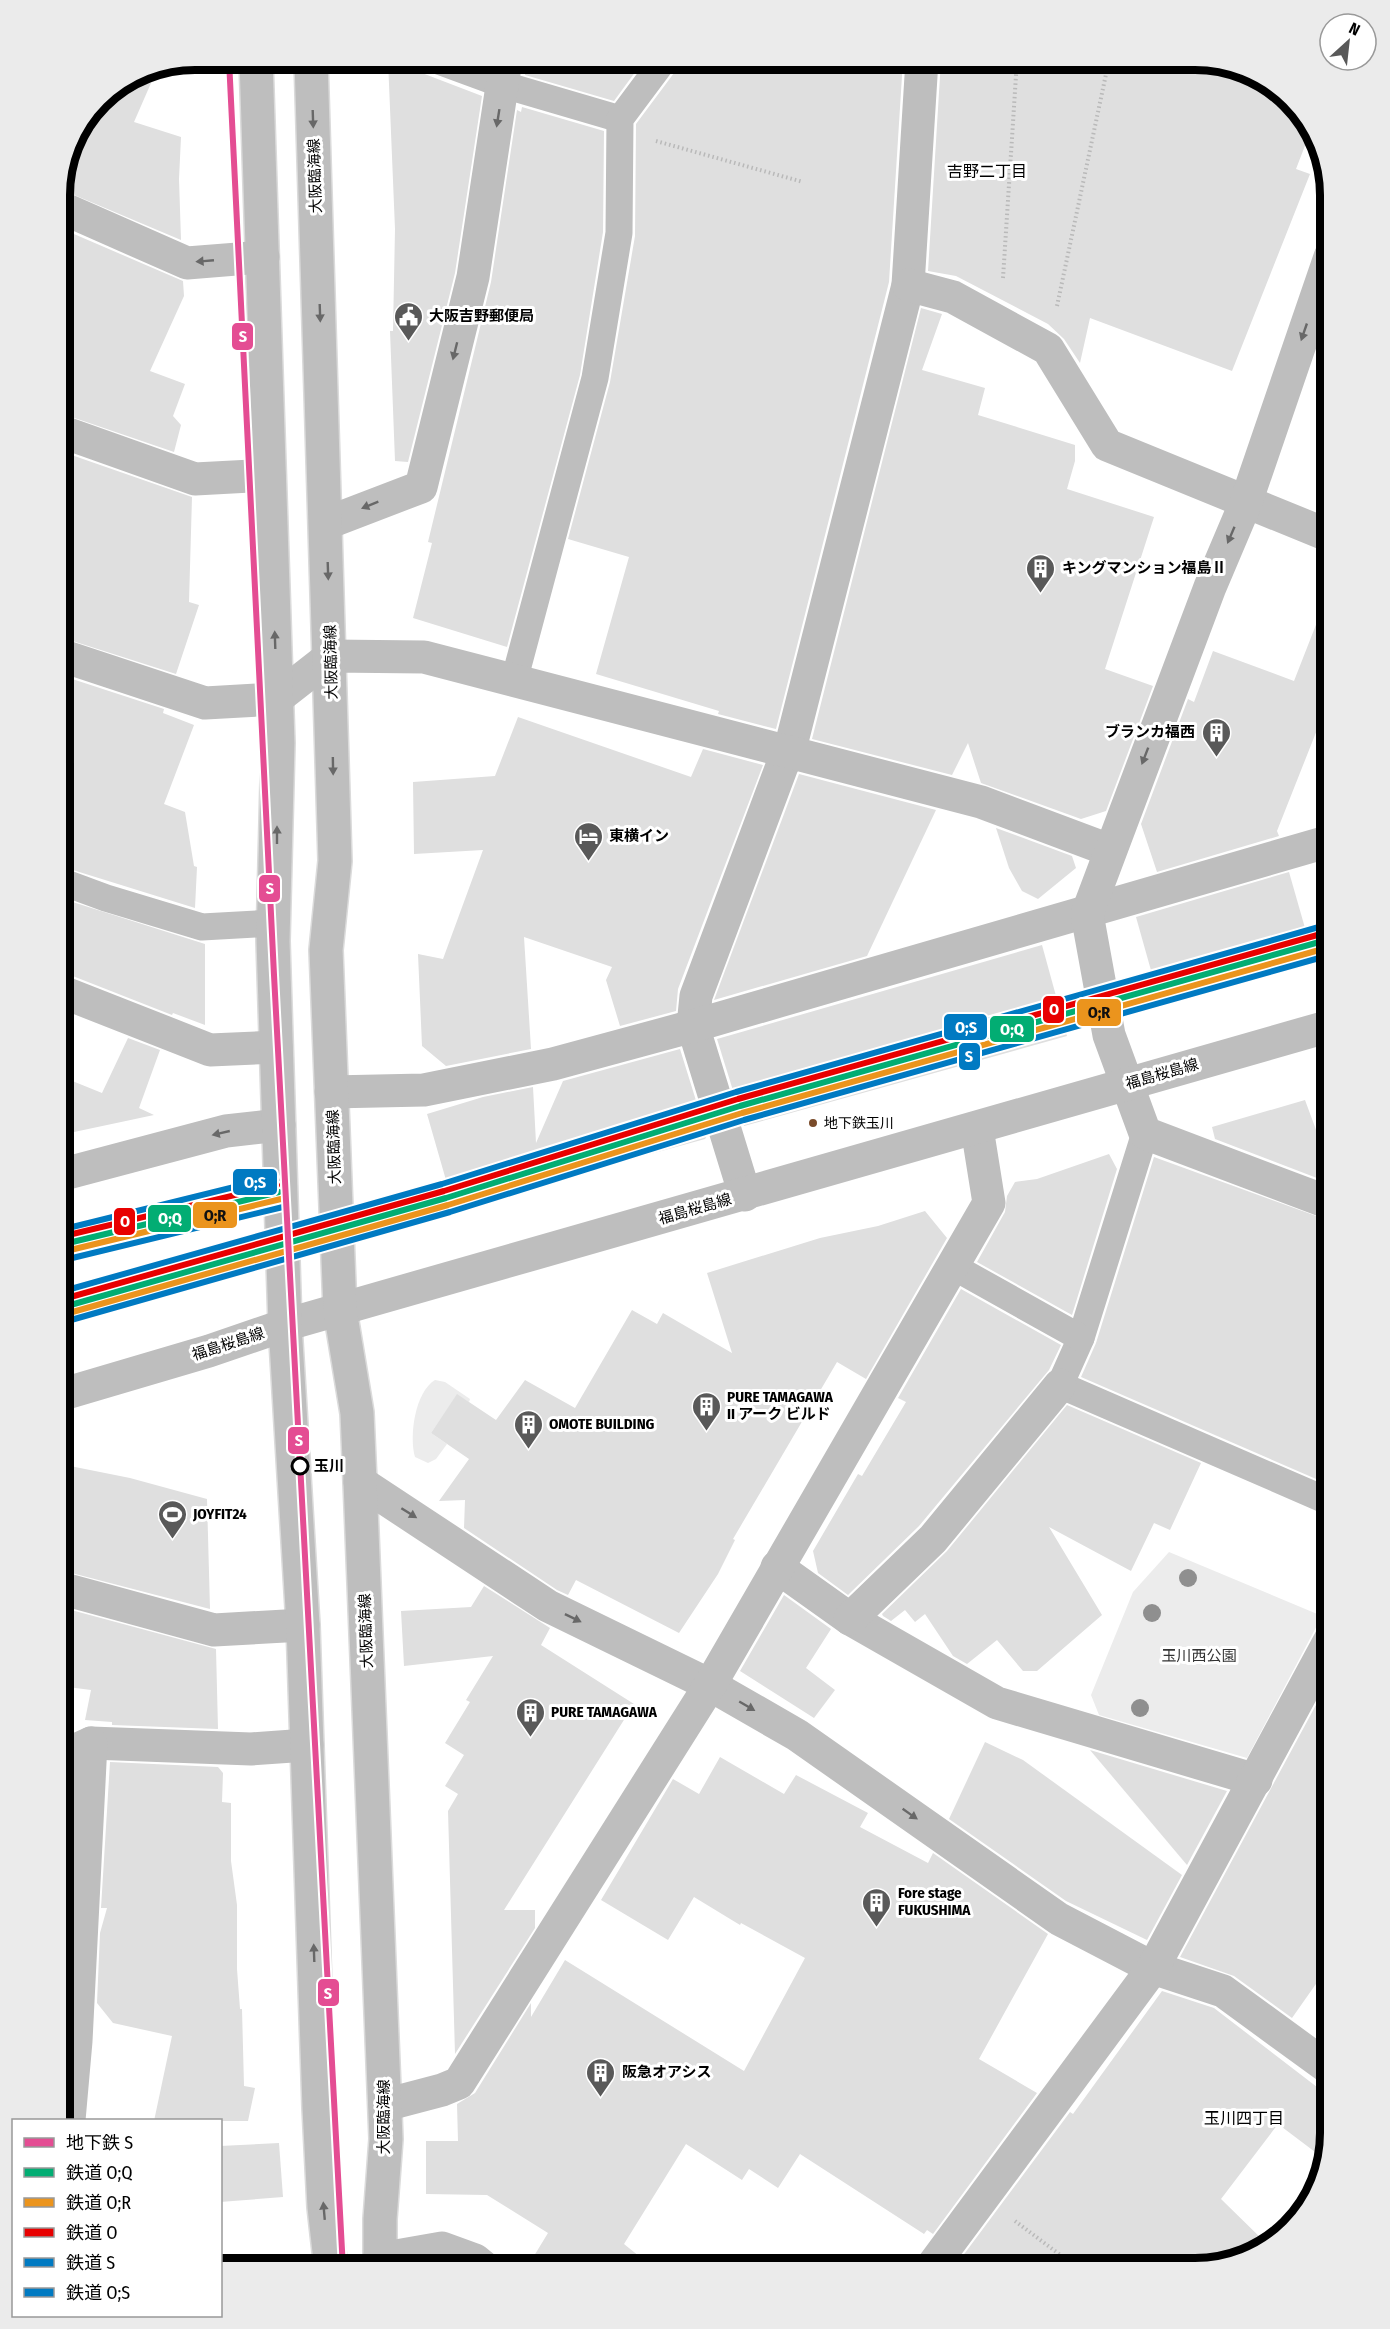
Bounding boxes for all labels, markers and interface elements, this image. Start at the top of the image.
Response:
north arrow [1318,12,1378,72]
text: N [1346,18,1363,40]
one-way arrow [308,109,318,128]
one-way arrow [494,109,503,128]
street label: 大阪臨海線 [305,138,325,214]
district label: 吉野二丁目 [947,162,1027,181]
one-way arrow [195,257,214,266]
public building icon: 大阪吉野郵便局 [392,300,424,342]
one-way arrow [315,304,324,323]
place label: 大阪吉野郵便局 [429,307,534,325]
line badge: S [231,322,254,351]
one-way arrow [1299,323,1309,341]
text: S [239,327,247,346]
one-way arrow [449,342,459,360]
one-way arrow [360,500,378,510]
one-way arrow [1227,527,1236,544]
building icon: キングマンション福島Ⅱ [1025,552,1057,594]
place label: キングマンション福島Ⅱ [1062,559,1227,577]
one-way arrow [324,562,333,581]
street label: 大阪臨海線 [321,624,341,700]
one-way arrow [270,630,279,649]
building icon: ブランカ福西 [1200,716,1232,758]
place label: ブランカ福西 [1105,723,1195,741]
one-way arrow [1140,747,1149,765]
one-way arrow [328,757,338,776]
hotel icon: 東横イン [572,820,604,862]
one-way arrow [272,825,282,844]
place label: 東横イン [609,827,669,845]
line badge: S [258,874,281,903]
text: S [266,879,274,898]
line badge: O [1042,995,1065,1024]
line badge: O;R [1076,998,1122,1027]
text: O [1049,1000,1059,1019]
text: O;R [1088,1003,1111,1022]
line badge: O;S [943,1013,988,1041]
line badge: O;Q [989,1015,1035,1043]
text: O;S [955,1018,977,1037]
text: O;Q [1000,1020,1025,1039]
line badge: S [958,1042,981,1071]
text: S [965,1047,973,1066]
street label: 福島桜島線 [1123,1055,1201,1093]
street label: 大阪臨海線 [324,1109,344,1185]
place label: 地下鉄玉川 [824,1115,894,1132]
marker: 地下鉄玉川 [807,1117,819,1129]
one-way arrow [212,1129,231,1138]
line badge: O;S [232,1168,278,1196]
text: O;S [244,1173,266,1192]
street label: 福島桜島線 [656,1190,734,1228]
line badge: O;R [192,1201,238,1229]
line badge: O;Q [147,1204,192,1233]
text: O;R [204,1206,227,1225]
line badge: O [113,1207,136,1236]
text: O;Q [158,1209,183,1228]
text: O [120,1212,130,1231]
street label: 福島桜島線 [190,1324,266,1364]
place label: PURE TAMAGAWA II アーク ビルド [727,1388,834,1423]
building icon: PURE TAMAGAWA II アーク ビルド [690,1390,722,1432]
building icon: OMOTE BUILDING [512,1408,544,1450]
place label: OMOTE BUILDING [549,1415,655,1433]
line badge: S [287,1426,310,1455]
text: S [295,1431,303,1450]
marker: 玉川 [291,1457,309,1475]
place label: 玉川 [314,1457,344,1475]
sports icon: JOYFIT24 [156,1498,188,1540]
place label: JOYFIT24 [192,1505,247,1523]
one-way arrow [401,1508,417,1519]
street label: 大阪臨海線 [356,1593,376,1669]
one-way arrow [565,1614,582,1623]
park label: 玉川西公園 [1161,1647,1237,1665]
building icon: PURE TAMAGAWA [514,1696,546,1738]
one-way arrow [739,1701,756,1711]
place label: PURE TAMAGAWA [551,1703,658,1721]
one-way arrow [901,1808,917,1820]
place label: Fore stage FUKUSHIMA [898,1884,971,1919]
building icon: Fore stage FUKUSHIMA [861,1886,893,1928]
one-way arrow [309,1943,318,1962]
line badge: S [317,1978,340,2007]
text: S [324,1984,332,2003]
building icon: 阪急オアシス [585,2056,617,2098]
place label: 阪急オアシス [622,2063,711,2081]
street label: 大阪臨海線 [375,2079,393,2155]
district label: 玉川四丁目 [1204,2109,1284,2128]
legend [12,2119,222,2317]
text: 地下鉄 S [66,2132,133,2154]
text: 鉄道 O;Q [66,2162,133,2184]
text: 鉄道 O;R [66,2192,131,2214]
one-way arrow [320,2201,329,2220]
text: 鉄道 O [66,2222,118,2244]
text: 鉄道 S [66,2252,115,2274]
text: 鉄道 O;S [66,2282,130,2304]

